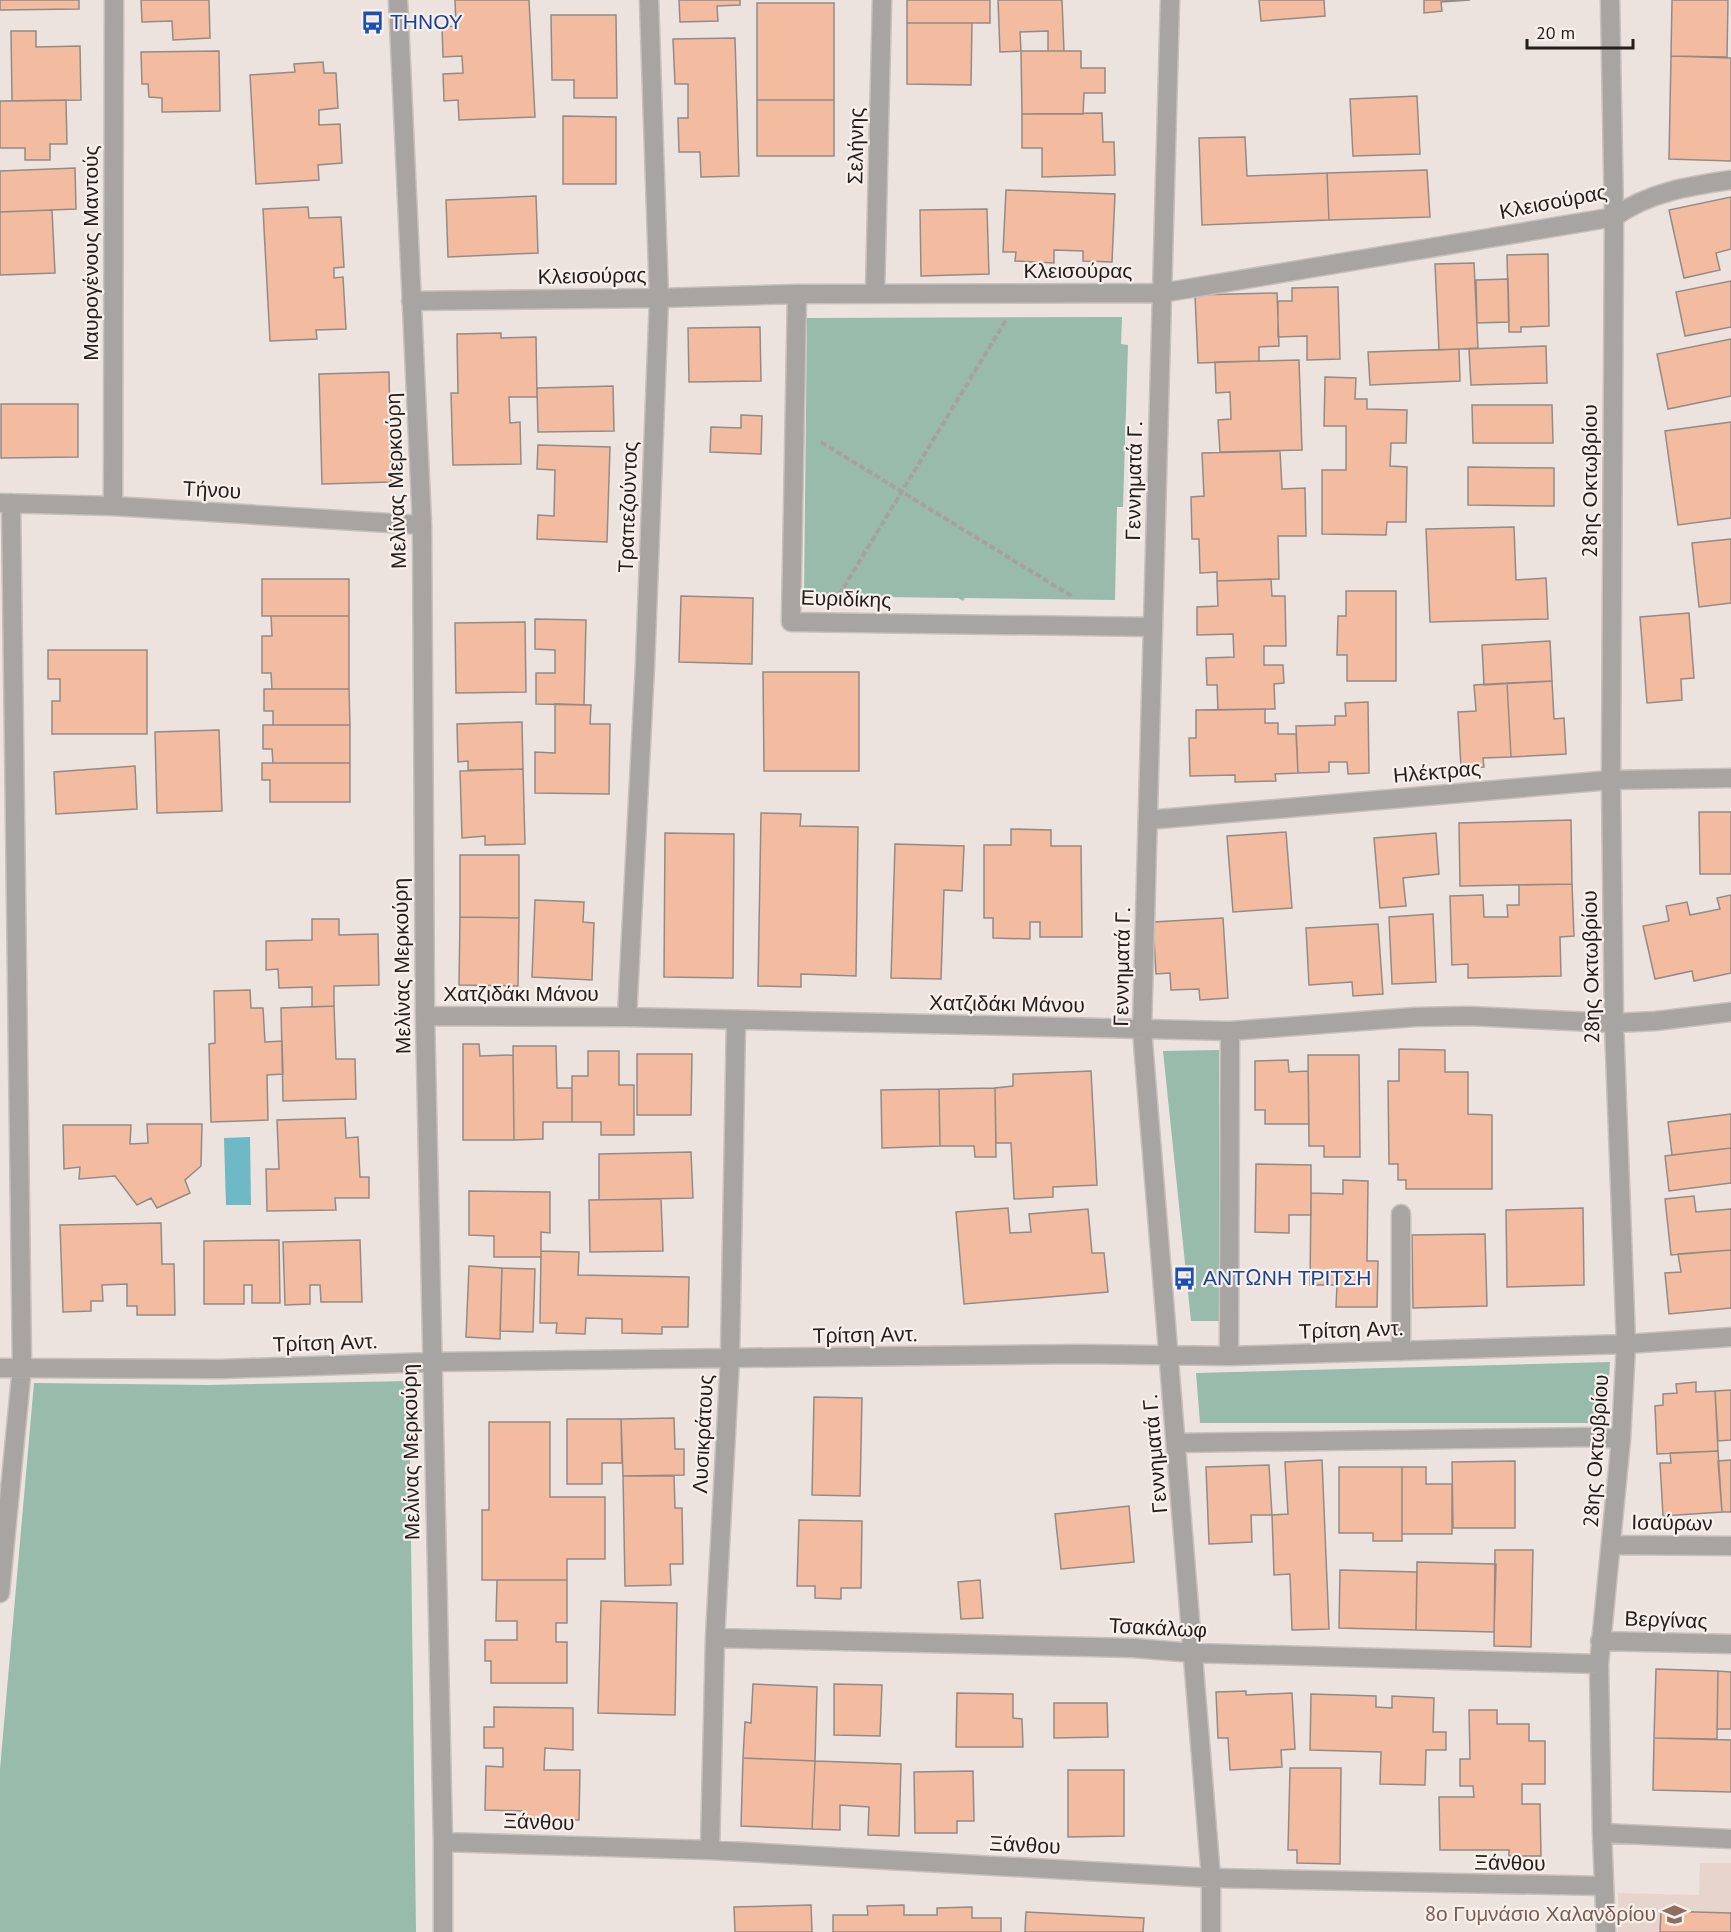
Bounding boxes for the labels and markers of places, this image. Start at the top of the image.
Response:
place label: ΤΗΝΟΥ [390,8,463,35]
bus stop icon: ΤΗΝΟΥ [359,9,385,35]
place label: ΑΝΤΩΝΗ ΤΡΙΤΣΗ [1203,1264,1371,1291]
bus stop icon: ΑΝΤΩΝΗ ΤΡΙΤΣΗ [1172,1265,1198,1291]
place label: 8ο Γυμνάσιο Χαλανδρίου [1425,1900,1656,1927]
school or university icon: 8ο Γυμνάσιο Χαλανδρίου [1661,1901,1687,1927]

